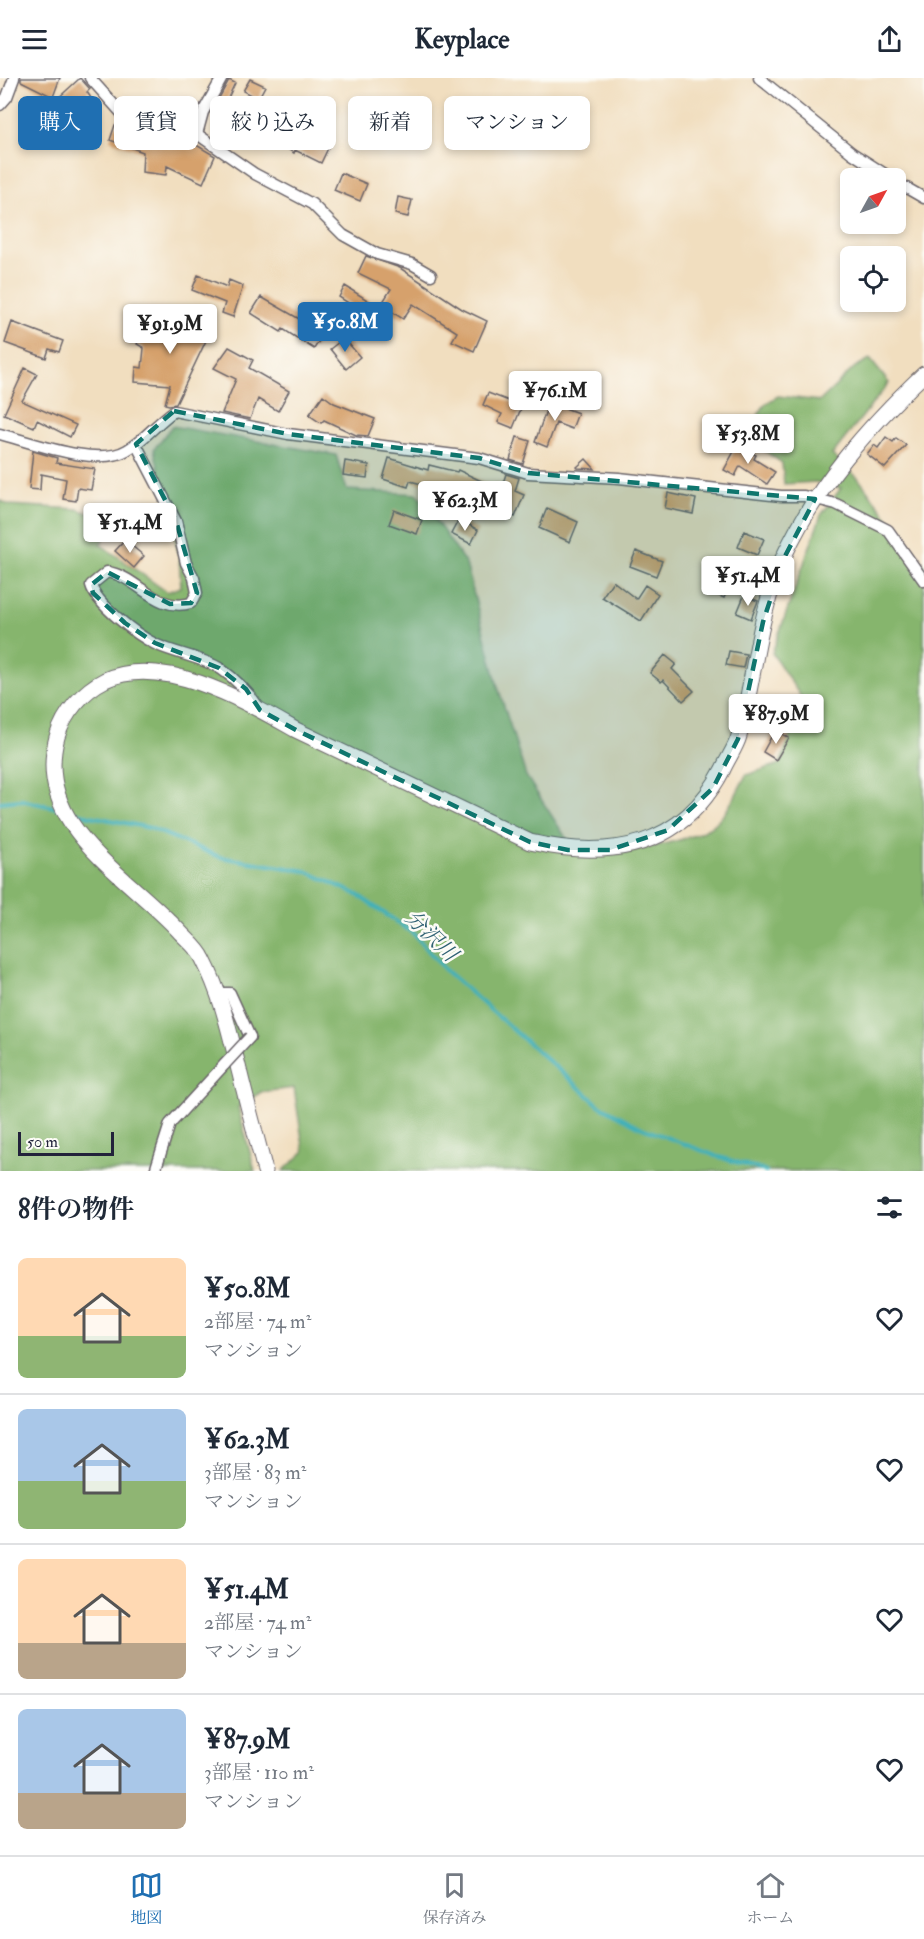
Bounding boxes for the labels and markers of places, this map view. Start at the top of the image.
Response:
pin: ¥50.8M [296,302,394,353]
pin: ¥91.9M [121,304,219,355]
pin: ¥76.1M [506,371,604,422]
pin: ¥53.8M [699,414,797,465]
pin: ¥62.3M [416,481,514,532]
pin: ¥51.4M [81,503,179,554]
pin: ¥51.4M [699,556,797,607]
pin: ¥87.9M [727,694,825,745]

